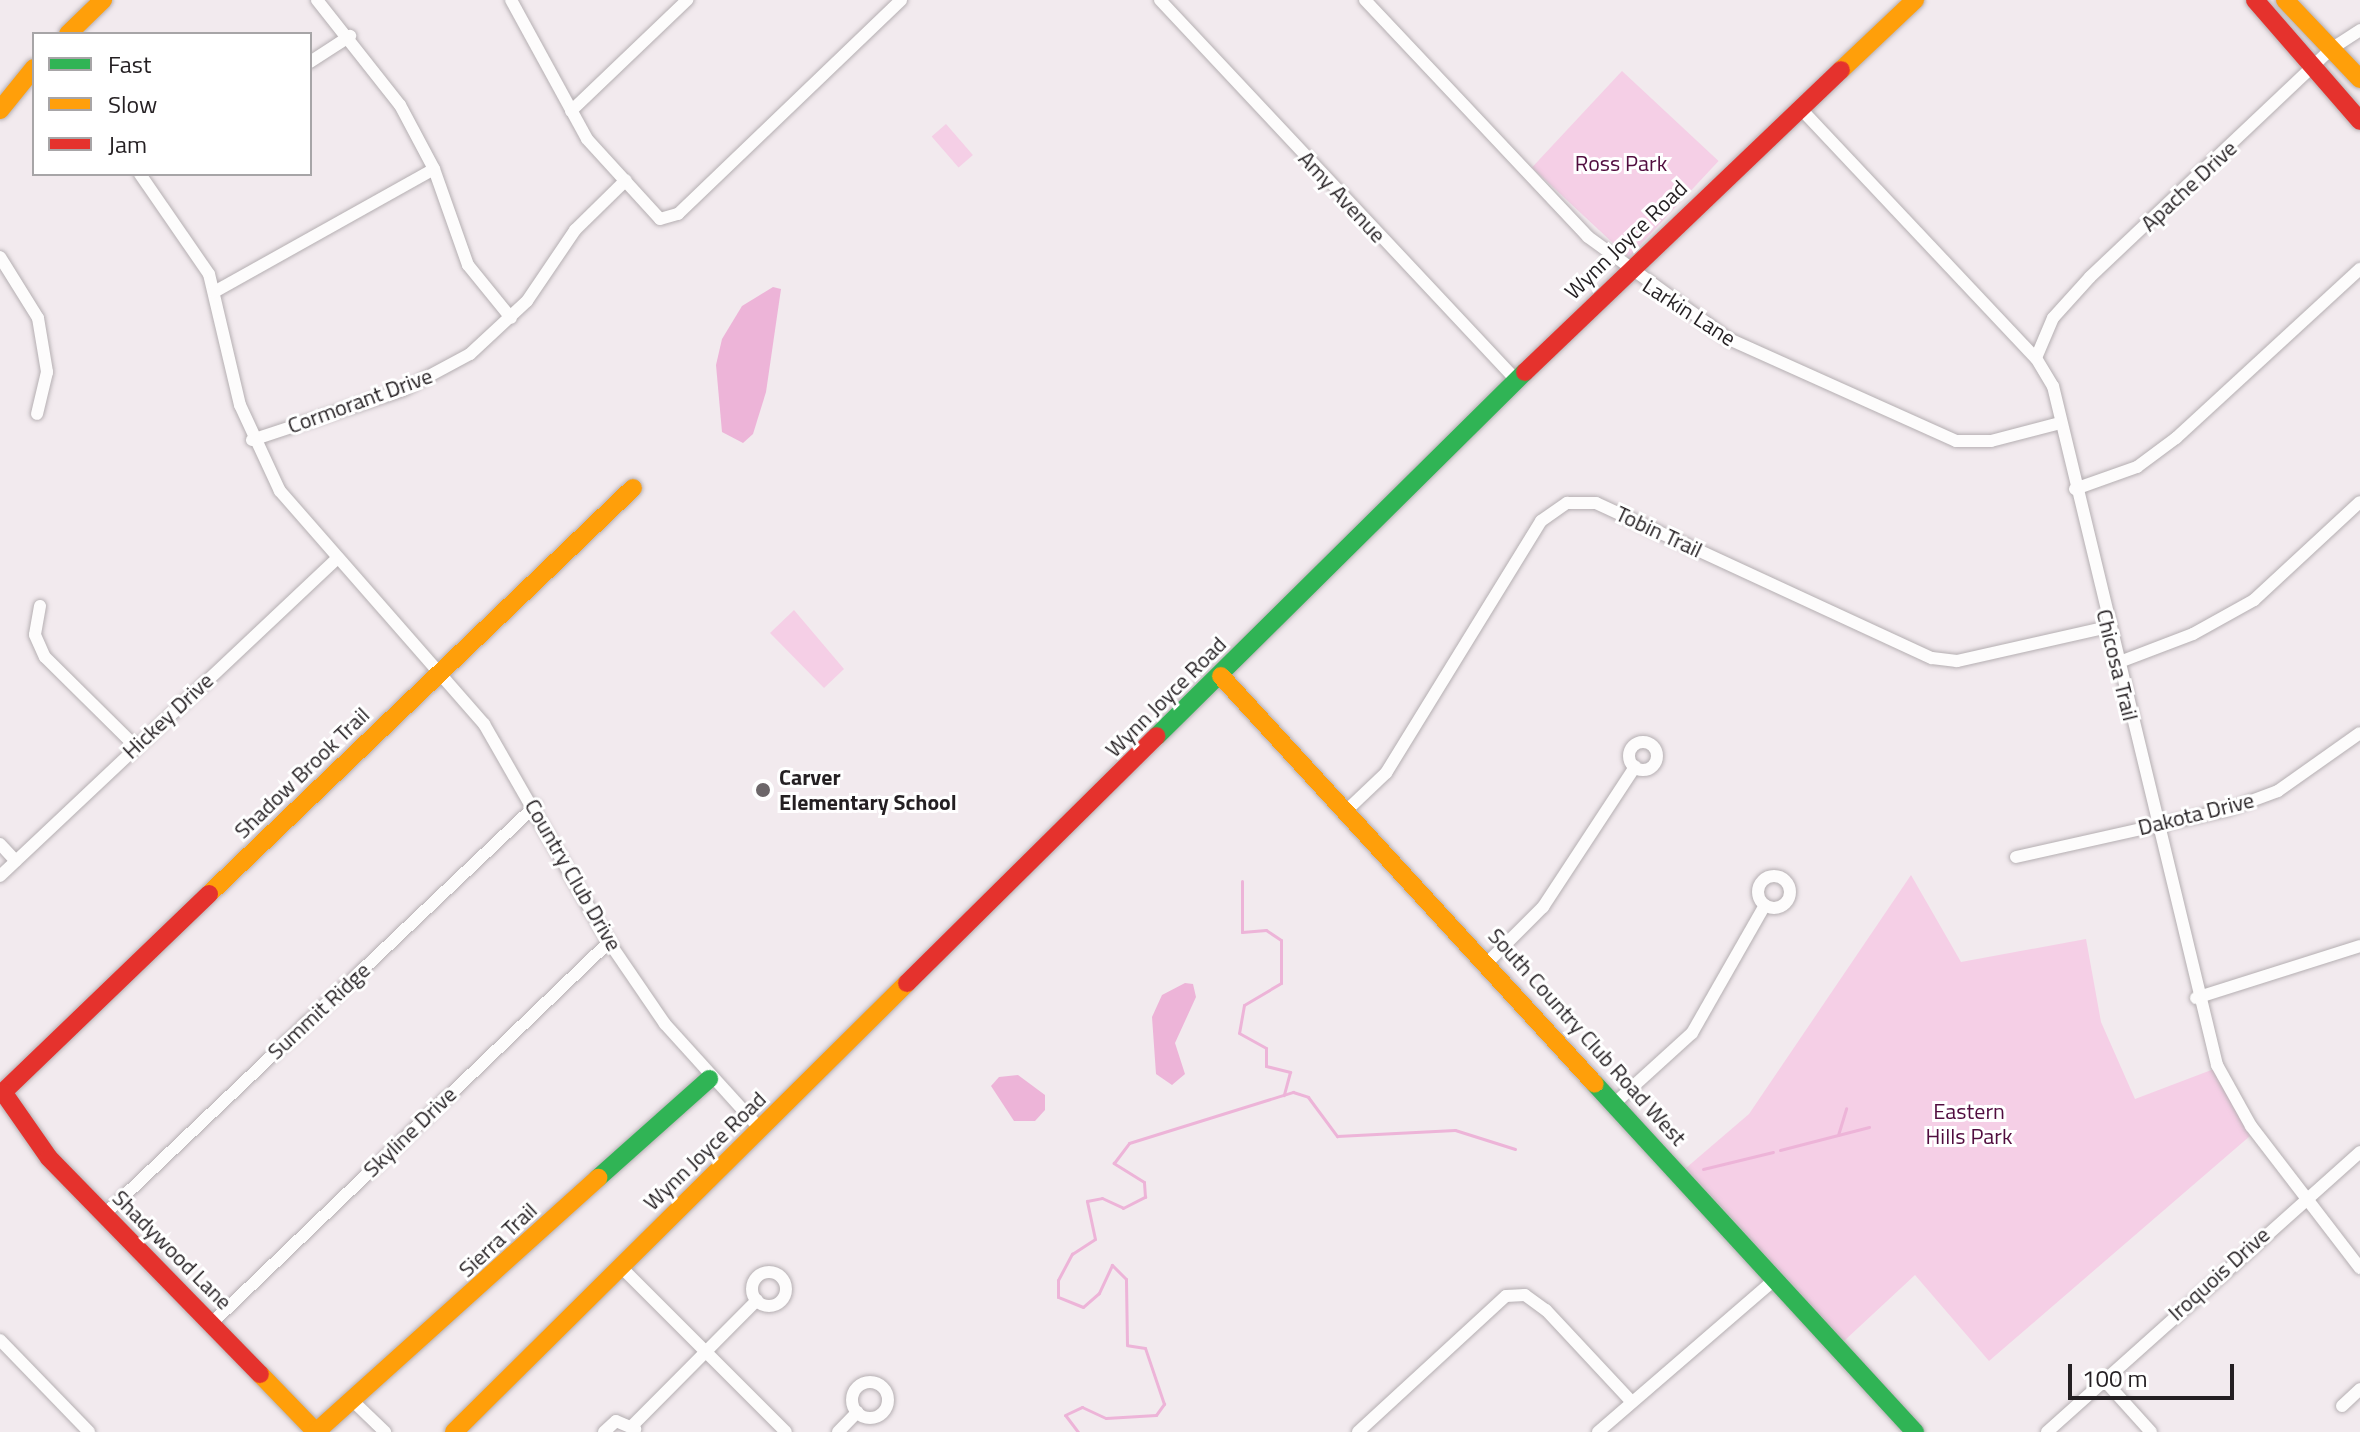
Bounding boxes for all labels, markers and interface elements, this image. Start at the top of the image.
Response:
legend [32,32,312,176]
text: Fast [108,46,151,82]
text: Slow [108,86,157,122]
text: Jam [108,126,147,162]
street label: Apache Drive [2136,135,2242,237]
street label: Amy Avenue [1293,146,1391,248]
park label: Ross Park [1575,151,1667,177]
street label: Wynn Joyce Road [1559,175,1693,305]
street label: Larkin Lane [1638,272,1740,352]
street label: Cormorant Drive [284,363,436,439]
street label: Tobin Trail [1612,501,1706,563]
street label: Chicosa Trail [2090,607,2144,723]
street label: Wynn Joyce Road [1100,631,1232,763]
street label: Hickey Drive [117,667,219,765]
street label: Shadow Brook Trail [229,702,375,844]
place label: Carver Elementary School [779,764,957,816]
marker: Carver Elementary School [754,781,772,799]
street label: Dakota Drive [2135,787,2257,841]
street label: Country Club Drive [519,794,627,956]
street label: South Country Club Road West [1483,923,1691,1151]
street label: Summit Ridge [262,957,376,1065]
street label: Skyline Drive [358,1081,462,1183]
street label: Wynn Joyce Road [638,1086,772,1216]
park label: Eastern Hills Park [1925,1098,2013,1150]
street label: Shadywood Lane [107,1185,237,1315]
street label: Sierra Trail [453,1197,543,1283]
street label: Iroquois Drive [2163,1222,2275,1326]
scale bar [2072,1348,2238,1398]
text: 100 m [2082,1360,2148,1396]

